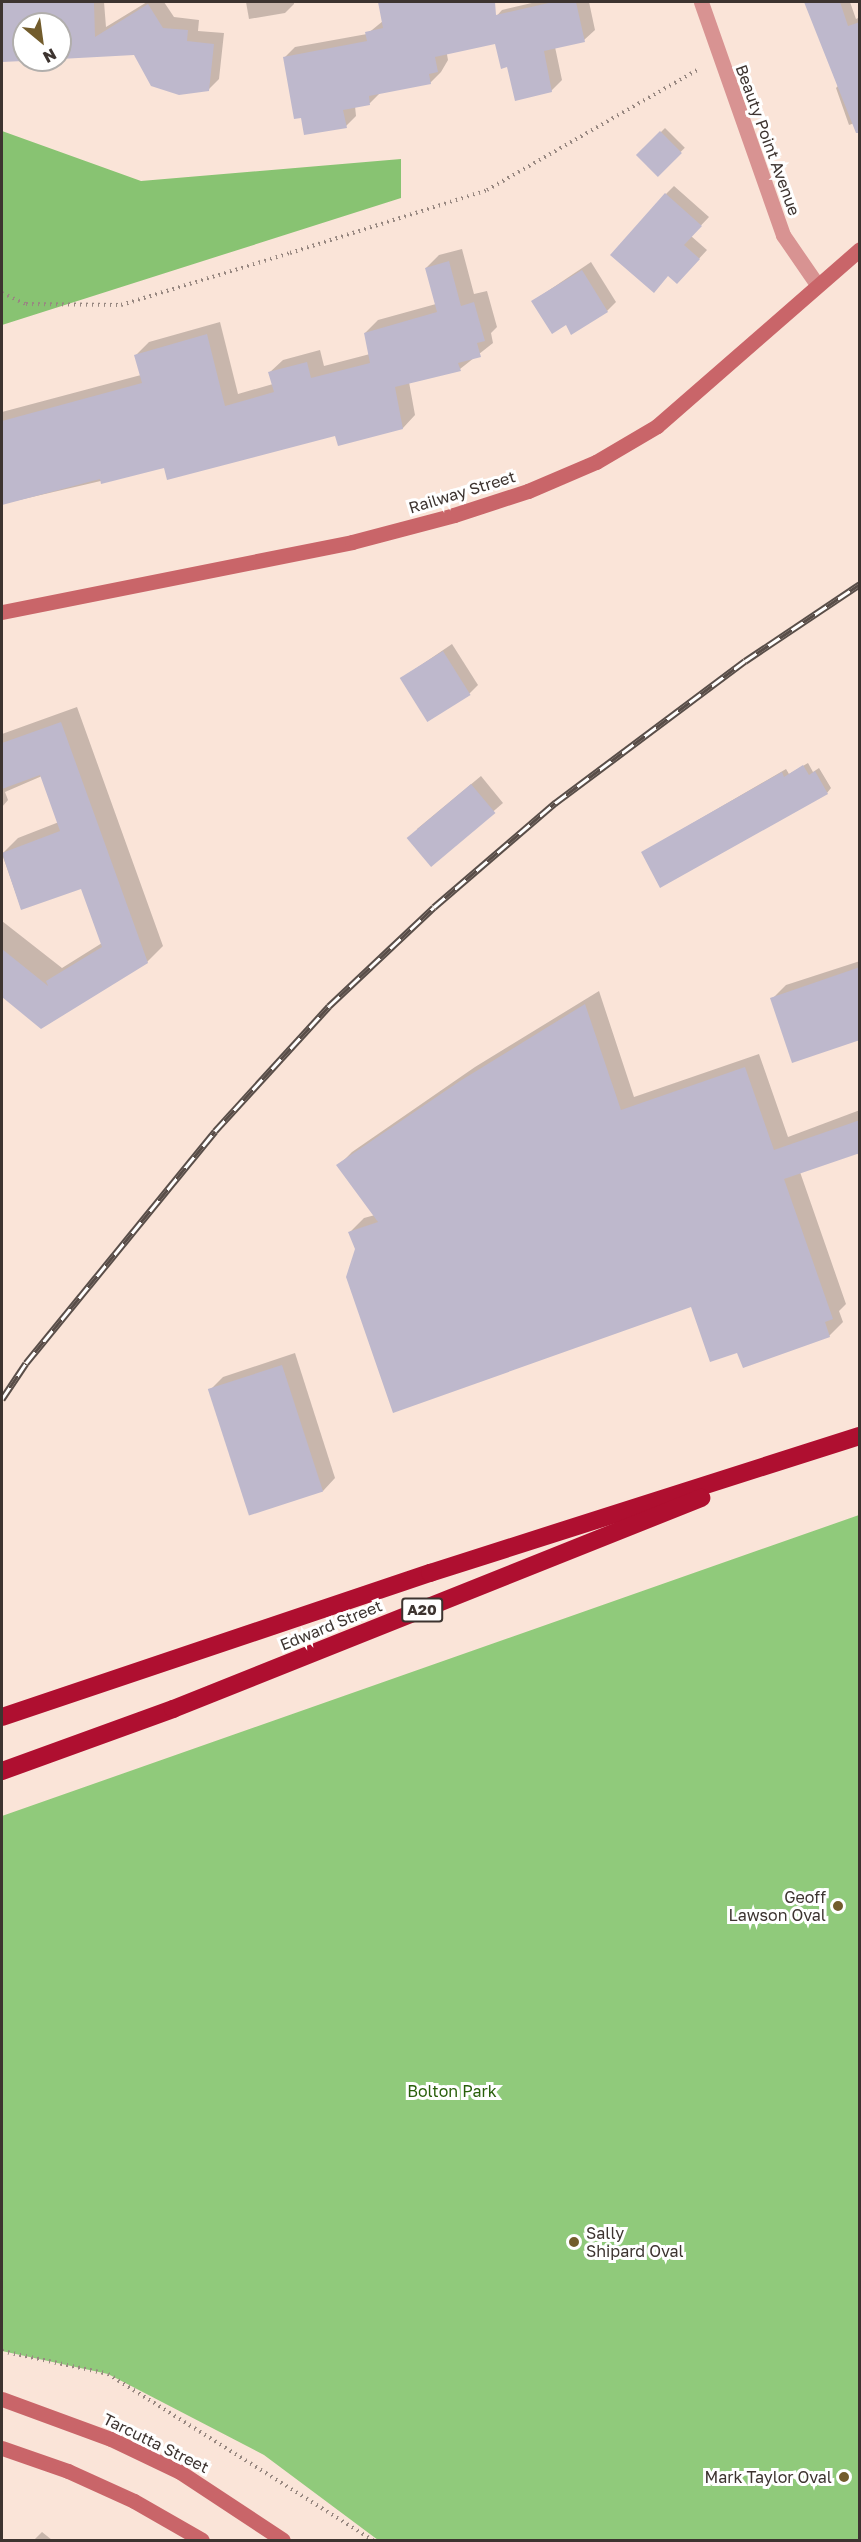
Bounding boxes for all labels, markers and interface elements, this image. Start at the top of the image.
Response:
north arrow [12,12,72,72]
text: N [40,44,60,68]
street label: Beauty Point Avenue [732,62,804,218]
street label: Railway Street [406,467,518,517]
street label: Edward Street [277,1596,385,1654]
road number: A20 [401,1598,443,1622]
place label: Geoff Lawson Oval [728,1887,826,1925]
marker: Geoff Lawson Oval [831,1899,845,1913]
park label: Bolton Park [407,2081,497,2101]
place label: Sally Shipard Oval [586,2223,684,2261]
marker: Sally Shipard Oval [567,2235,581,2249]
street label: Tarcutta Street [100,2409,212,2477]
place label: Mark Taylor Oval [704,2467,832,2487]
marker: Mark Taylor Oval [837,2470,851,2484]

